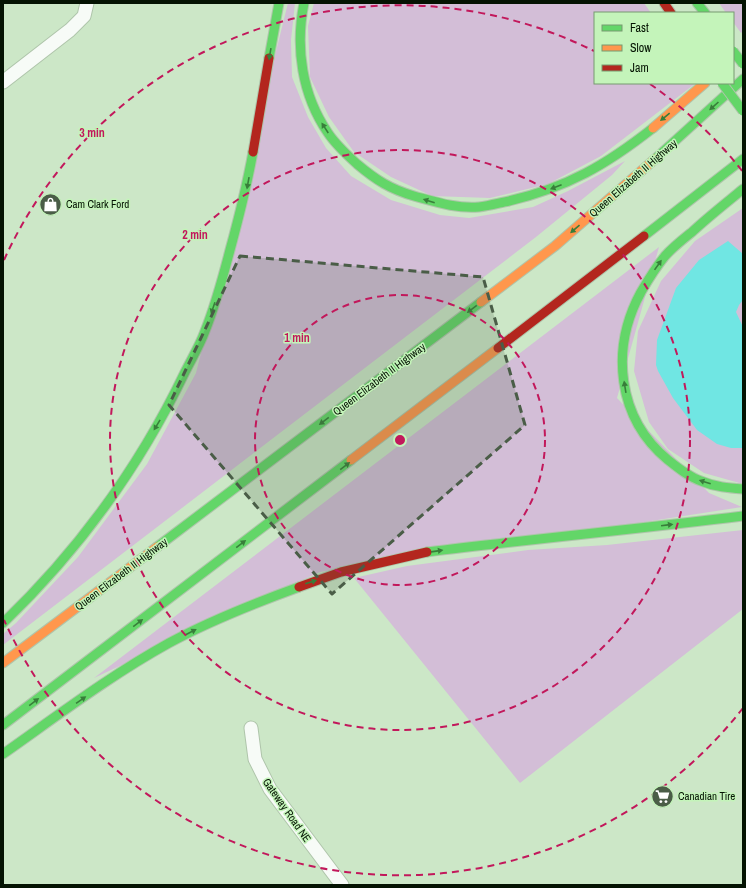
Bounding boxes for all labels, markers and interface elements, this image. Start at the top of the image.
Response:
legend [594,12,734,84]
text: Fast [630,20,649,36]
text: Slow [630,40,652,56]
one-way arrow [267,48,273,61]
text: Jam [630,60,649,76]
one-way arrow [709,101,719,111]
one-way arrow [659,113,670,122]
one-way arrow [322,122,329,134]
text: 3 min [79,125,105,141]
street label: Queen Elizabeth II Highway [586,136,680,220]
one-way arrow [245,176,251,189]
one-way arrow [549,185,561,191]
shop icon: Cam Clark Ford [38,191,64,217]
place label: Cam Clark Ford [66,197,129,211]
one-way arrow [423,198,435,204]
one-way arrow [570,224,580,234]
text: 2 min [182,227,208,243]
one-way arrow [654,260,662,271]
one-way arrow [210,302,216,314]
one-way arrow [467,304,478,313]
text: 1 min [284,330,310,346]
street label: Queen Elizabeth II Highway [330,339,428,418]
one-way arrow [622,381,628,393]
one-way arrow [318,417,329,425]
one-way arrow [154,419,161,431]
centre of rings [393,433,407,447]
one-way arrow [339,461,350,470]
one-way arrow [698,478,710,484]
one-way arrow [661,522,673,528]
street label: Queen Elizabeth II Highway [72,534,170,613]
one-way arrow [236,540,247,549]
one-way arrow [431,548,443,554]
one-way arrow [306,579,318,585]
one-way arrow [132,619,143,627]
one-way arrow [186,628,197,635]
one-way arrow [76,696,86,704]
one-way arrow [29,697,40,706]
street label: Gateway Road NE [260,775,314,845]
supermarket icon: Canadian Tire [650,783,676,809]
place label: Canadian Tire [678,789,735,803]

